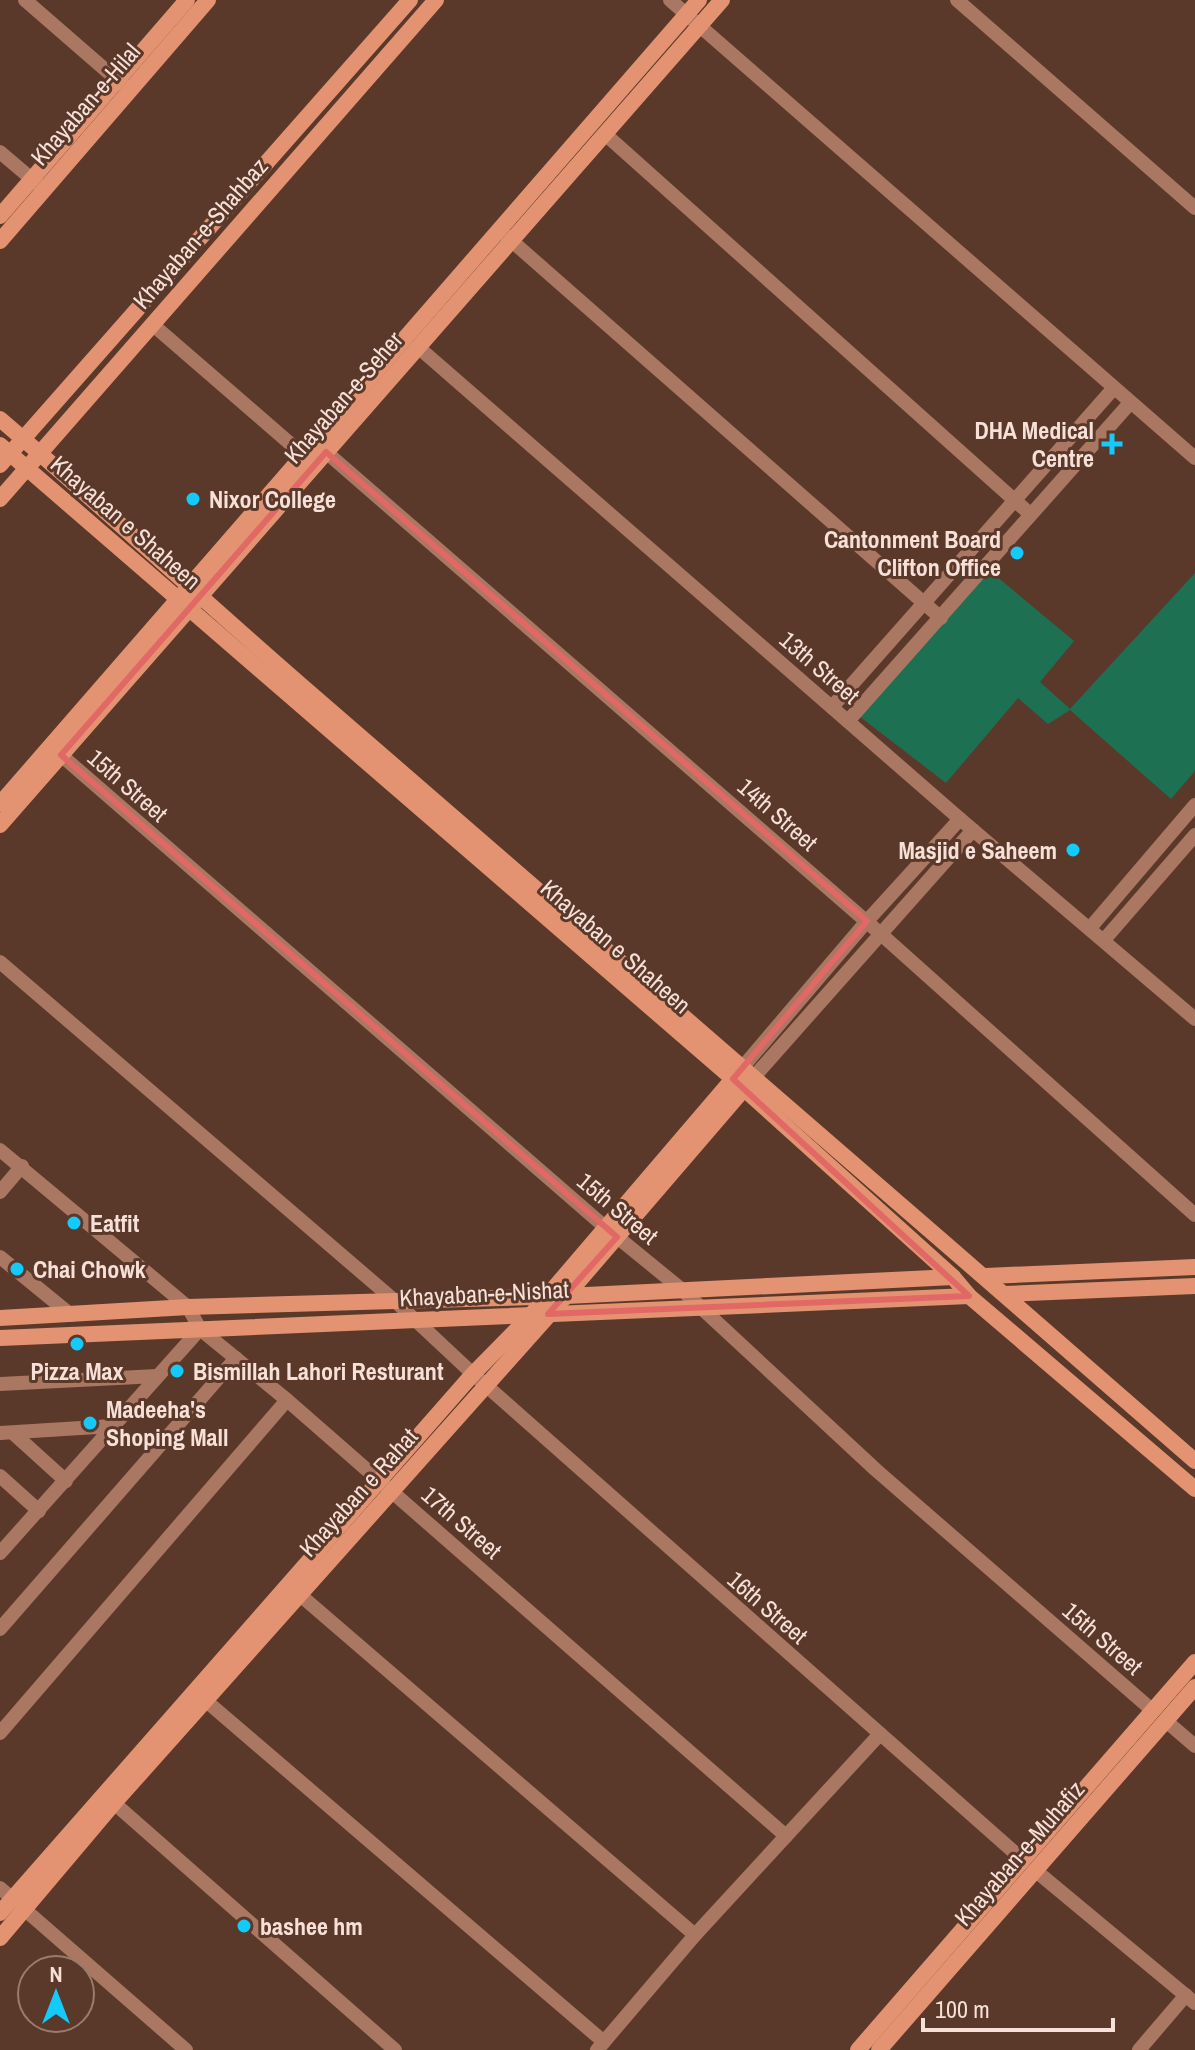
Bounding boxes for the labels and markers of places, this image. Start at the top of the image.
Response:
place label: DHA Medical Centre [974,414,1094,474]
marker: DHA Medical Centre [1101,433,1123,455]
place label: Nixor College [209,483,336,515]
marker: Nixor College [184,490,202,508]
place label: Cantonment Board Clifton Office [824,523,1001,583]
marker: Cantonment Board Clifton Office [1008,544,1026,562]
place label: Masjid e Saheem [898,834,1057,866]
marker: Masjid e Saheem [1064,841,1082,859]
place label: Eatfit [90,1207,140,1239]
marker: Eatfit [65,1214,83,1232]
place label: Chai Chowk [33,1253,146,1285]
marker: Chai Chowk [8,1260,26,1278]
marker: Pizza Max [68,1335,86,1353]
place label: Pizza Max [31,1355,124,1387]
place label: Bismillah Lahori Resturant [193,1355,444,1387]
marker: Bismillah Lahori Resturant [168,1362,186,1380]
place label: Madeeha's Shoping Mall [106,1393,228,1453]
marker: Madeeha's Shoping Mall [81,1414,99,1432]
place label: bashee hm [260,1910,363,1942]
marker: bashee hm [235,1917,253,1935]

